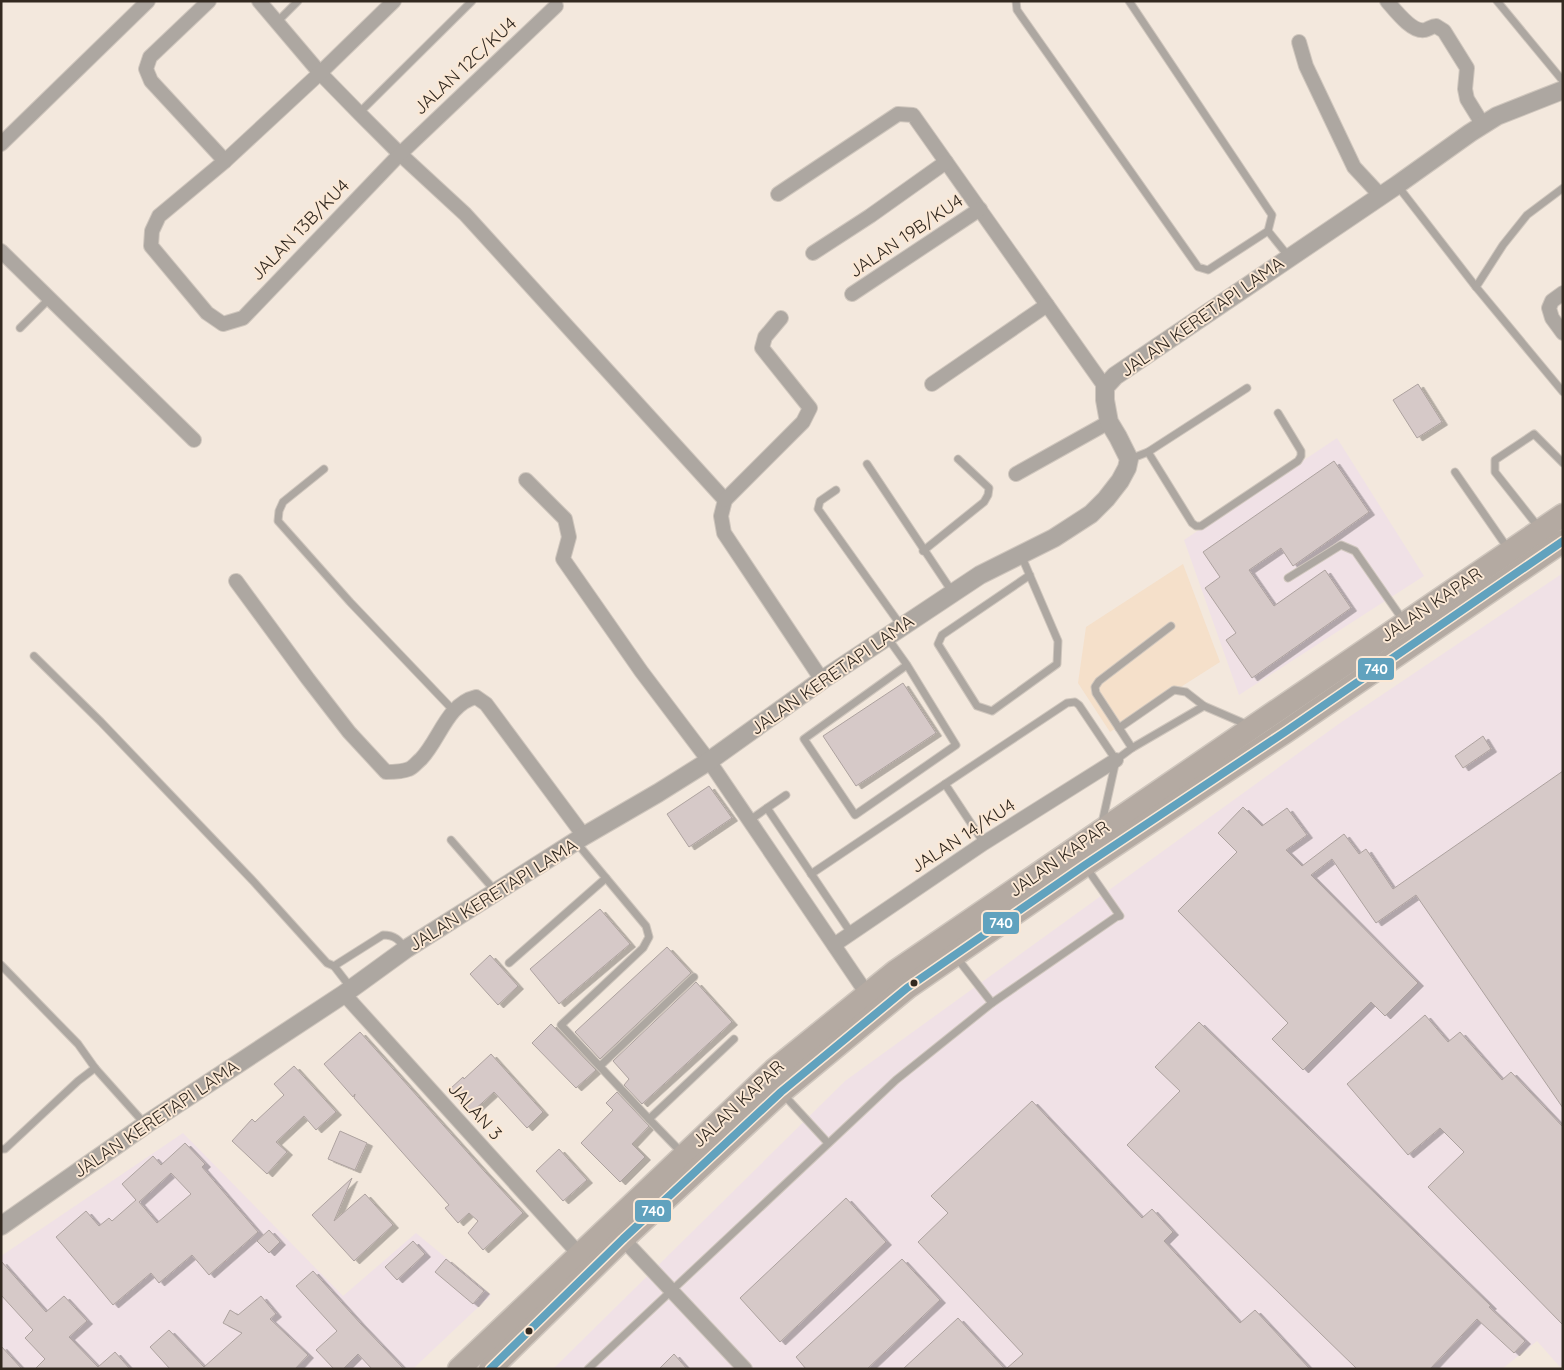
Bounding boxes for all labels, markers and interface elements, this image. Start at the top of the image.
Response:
street label: JALAN 12C/KU4 [408,12,521,119]
street label: JALAN 13B/KU4 [245,174,354,285]
street label: JALAN 19B/KU4 [844,189,967,282]
street label: JALAN KERETAPI LAMA [1115,251,1288,382]
street label: JALAN KAPAR [1375,562,1486,647]
street label: JALAN KERETAPI LAMA [745,609,918,740]
line badge: 740 [1357,657,1395,681]
text: 740 [1364,660,1388,678]
street label: JALAN 14/KU4 [906,793,1019,878]
street label: JALAN KAPAR [1004,815,1114,902]
street label: JALAN KERETAPI LAMA [404,833,582,956]
line badge: 740 [982,911,1020,935]
text: 740 [989,914,1013,932]
unlabelled marker [909,978,919,988]
street label: JALAN KERETAPI LAMA [68,1054,243,1183]
street label: JALAN KAPAR [687,1055,789,1152]
street label: JALAN 3 [443,1077,507,1144]
line badge: 740 [634,1199,672,1223]
text: 740 [641,1202,665,1220]
unlabelled marker [524,1326,534,1336]

